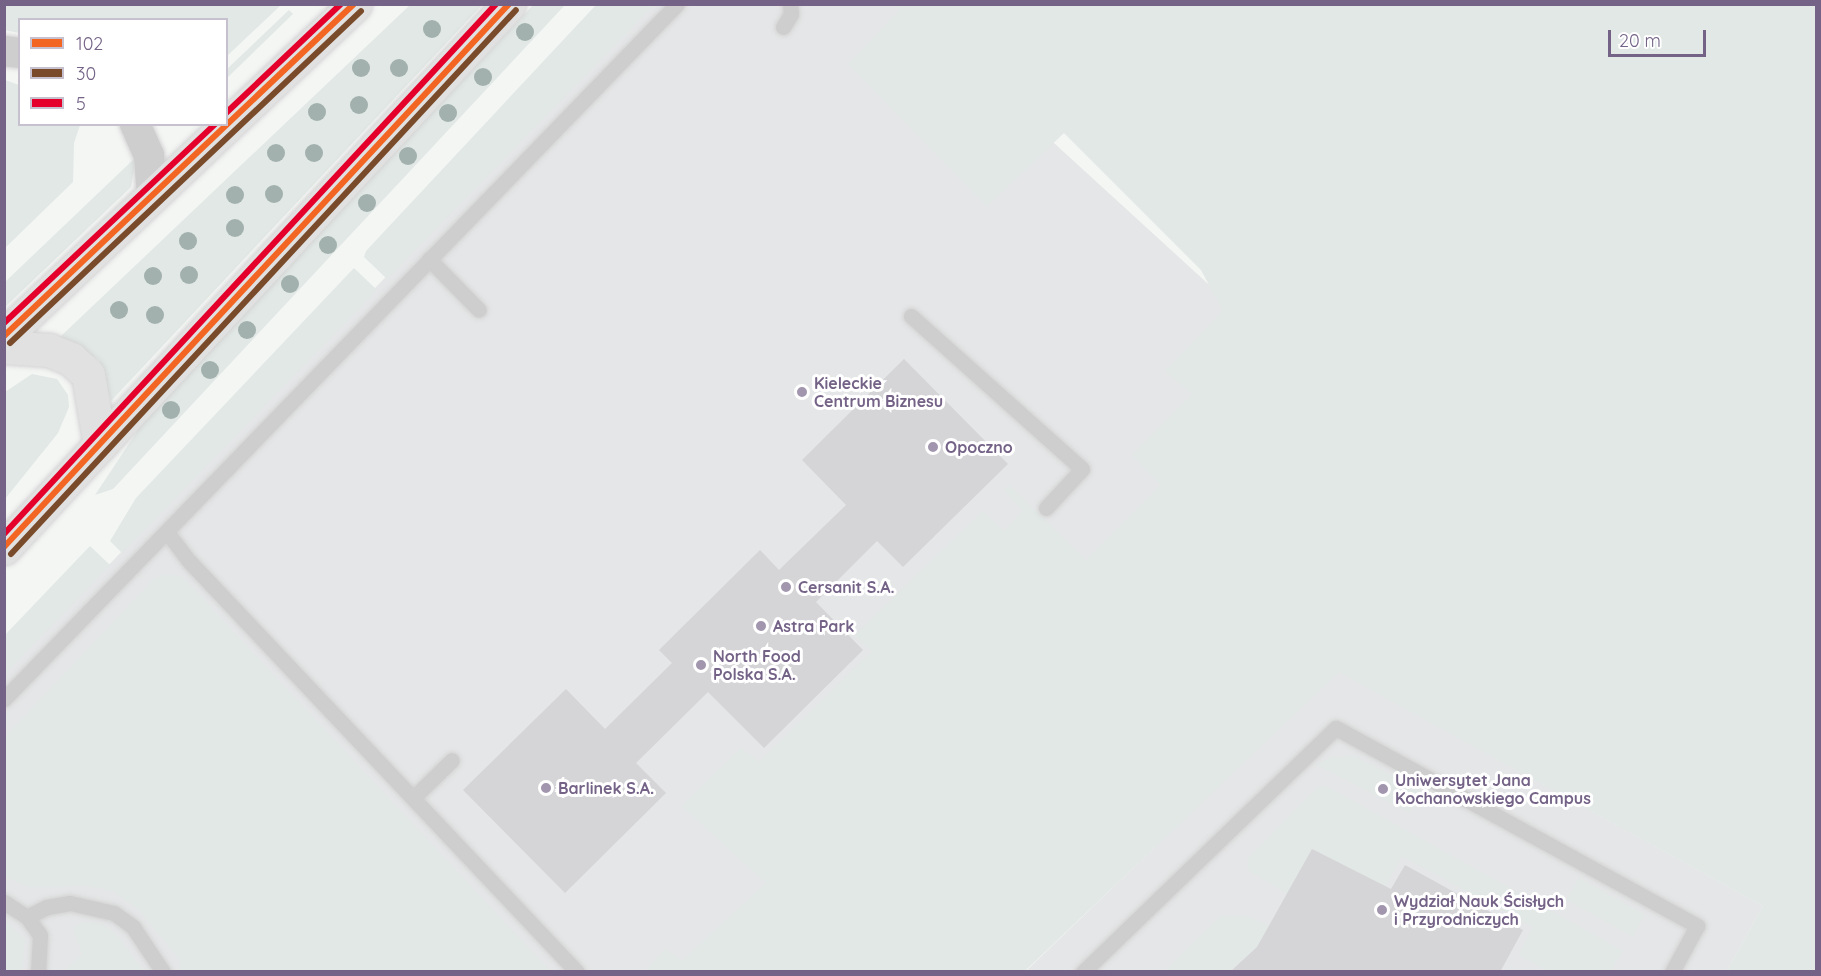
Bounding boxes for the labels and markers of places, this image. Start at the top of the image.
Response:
place label: Kieleckie Centrum Biznesu [814,373,943,411]
marker: Kieleckie Centrum Biznesu [795,385,809,399]
place label: Opoczno [945,437,1013,457]
marker: Opoczno [926,440,940,454]
place label: Cersanit S.A. [798,577,894,597]
marker: Cersanit S.A. [779,580,793,594]
place label: Astra Park [773,616,854,636]
marker: Astra Park [754,619,768,633]
place label: North Food Polska S.A. [713,646,801,684]
marker: North Food Polska S.A. [694,658,708,672]
place label: Uniwersytet Jana Kochanowskiego Campus [1395,770,1591,808]
place label: Barlinek S.A. [558,778,654,798]
marker: Barlinek S.A. [539,781,553,795]
marker: Uniwersytet Jana Kochanowskiego Campus [1376,782,1390,796]
place label: Wydział Nauk Ścisłych i Przyrodniczych [1394,891,1564,929]
marker: Wydział Nauk Ścisłych i Przyrodniczych [1375,903,1389,917]

